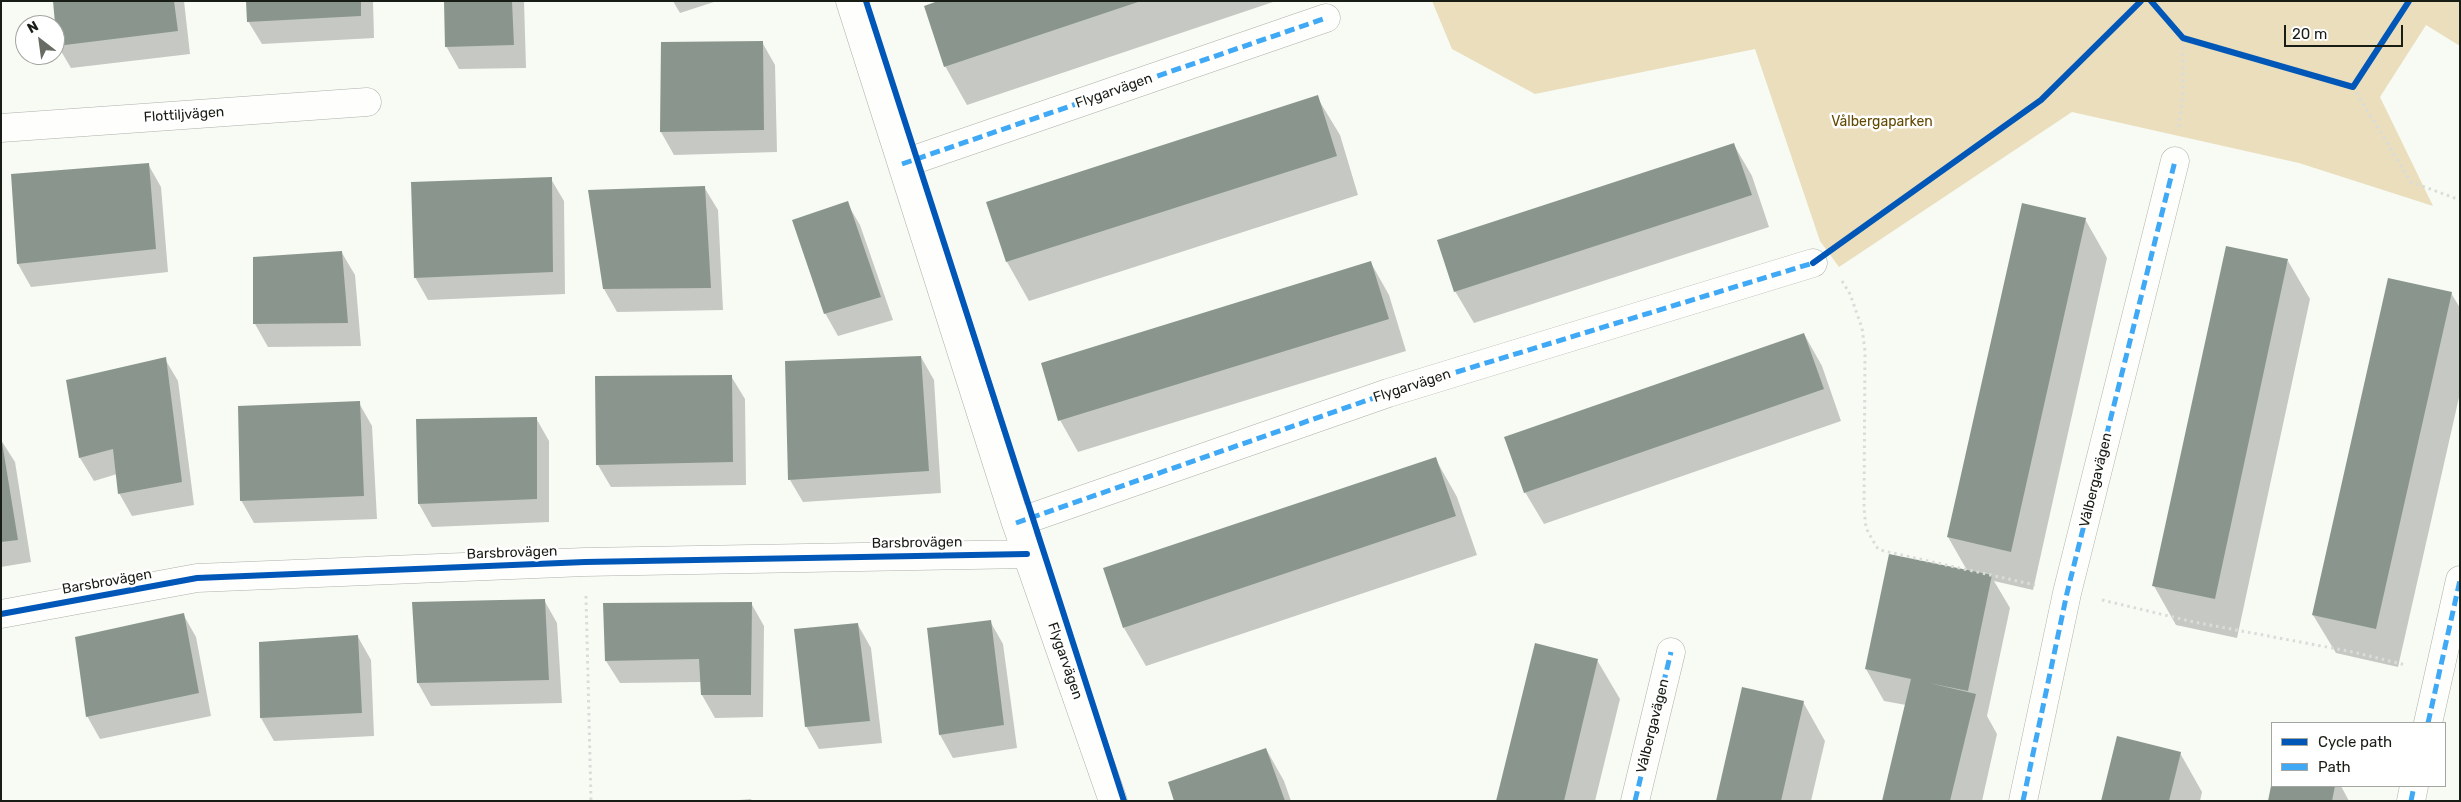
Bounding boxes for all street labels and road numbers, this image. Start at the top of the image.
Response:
street label: Flygarvägen [1073,70,1155,112]
street label: Flottiljvägen [143,104,225,126]
street label: Flygarvägen [1371,366,1453,406]
street label: Vålbergavägen [2076,431,2116,529]
street label: Barsbrovägen [872,534,962,552]
street label: Barsbrovägen [466,543,558,563]
street label: Barsbrovägen [61,566,153,598]
street label: Flygarvägen [1044,620,1086,702]
street label: Vålbergavägen [1633,677,1673,775]

